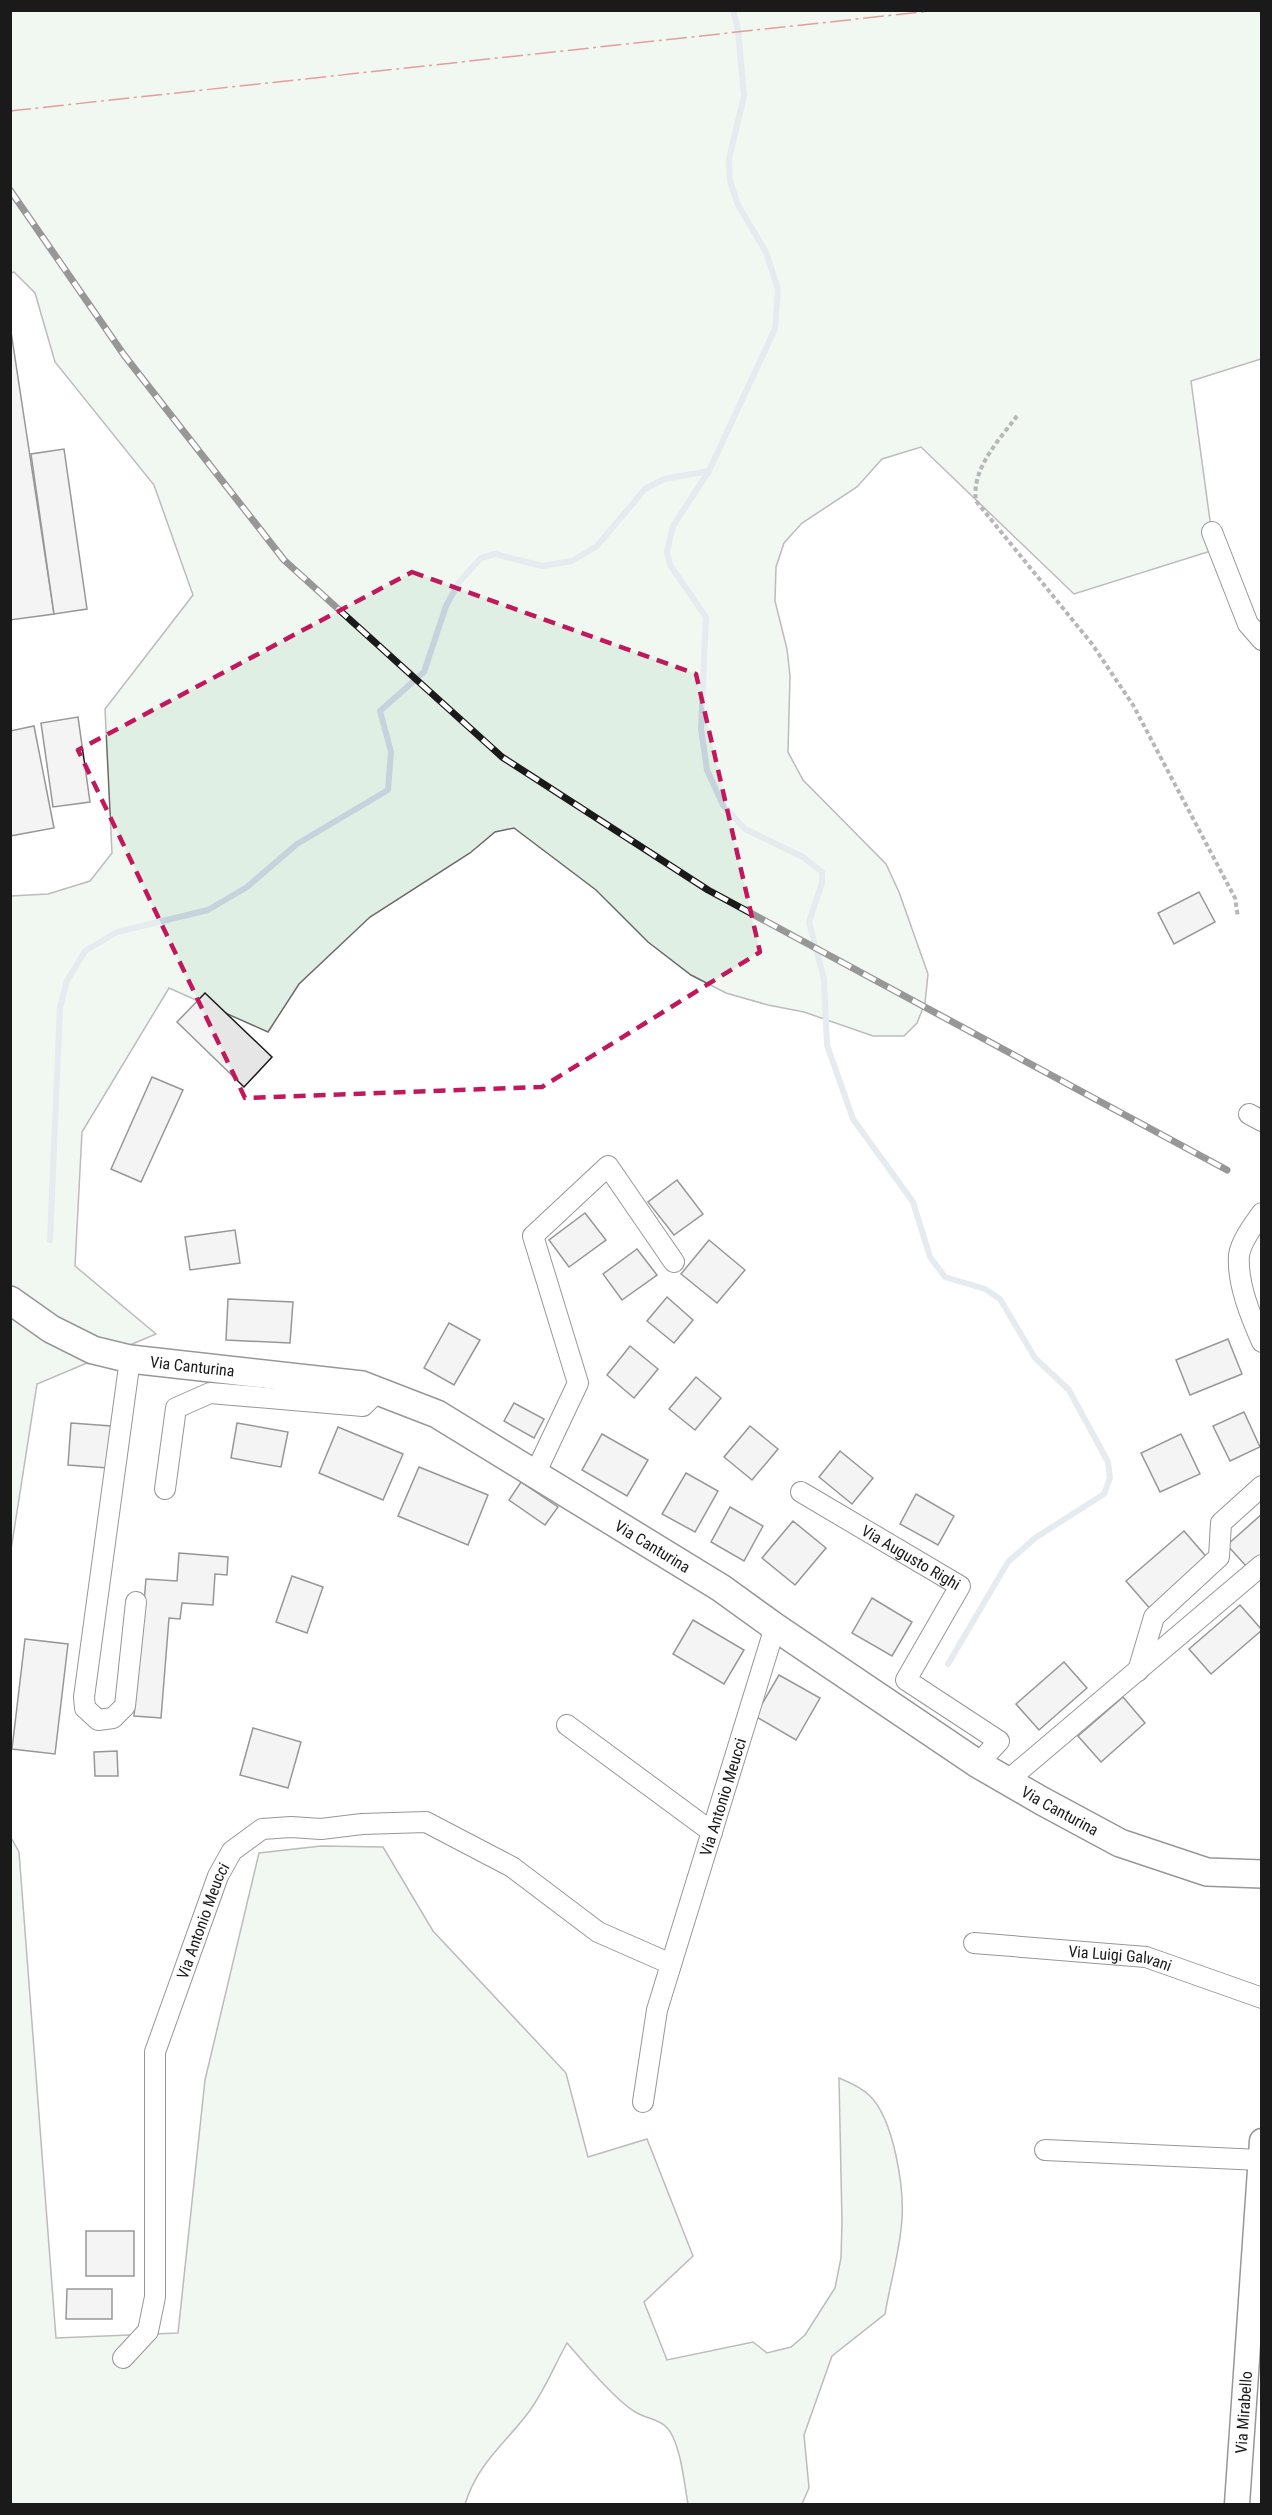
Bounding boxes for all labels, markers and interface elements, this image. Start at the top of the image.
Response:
street label: Via Canturina [149,1352,236,1381]
street label: Via Canturina [611,1516,694,1577]
street label: Via Augusto Righi [858,1521,964,1594]
street label: Via Antonio Meucci [696,1736,750,1858]
street label: Via Canturina [1018,1782,1102,1840]
street label: Via Antonio Meucci [173,1860,233,1982]
street label: Via Luigi Galvani [1068,1942,1174,1975]
street label: Via Mirabello [1231,2370,1256,2454]

